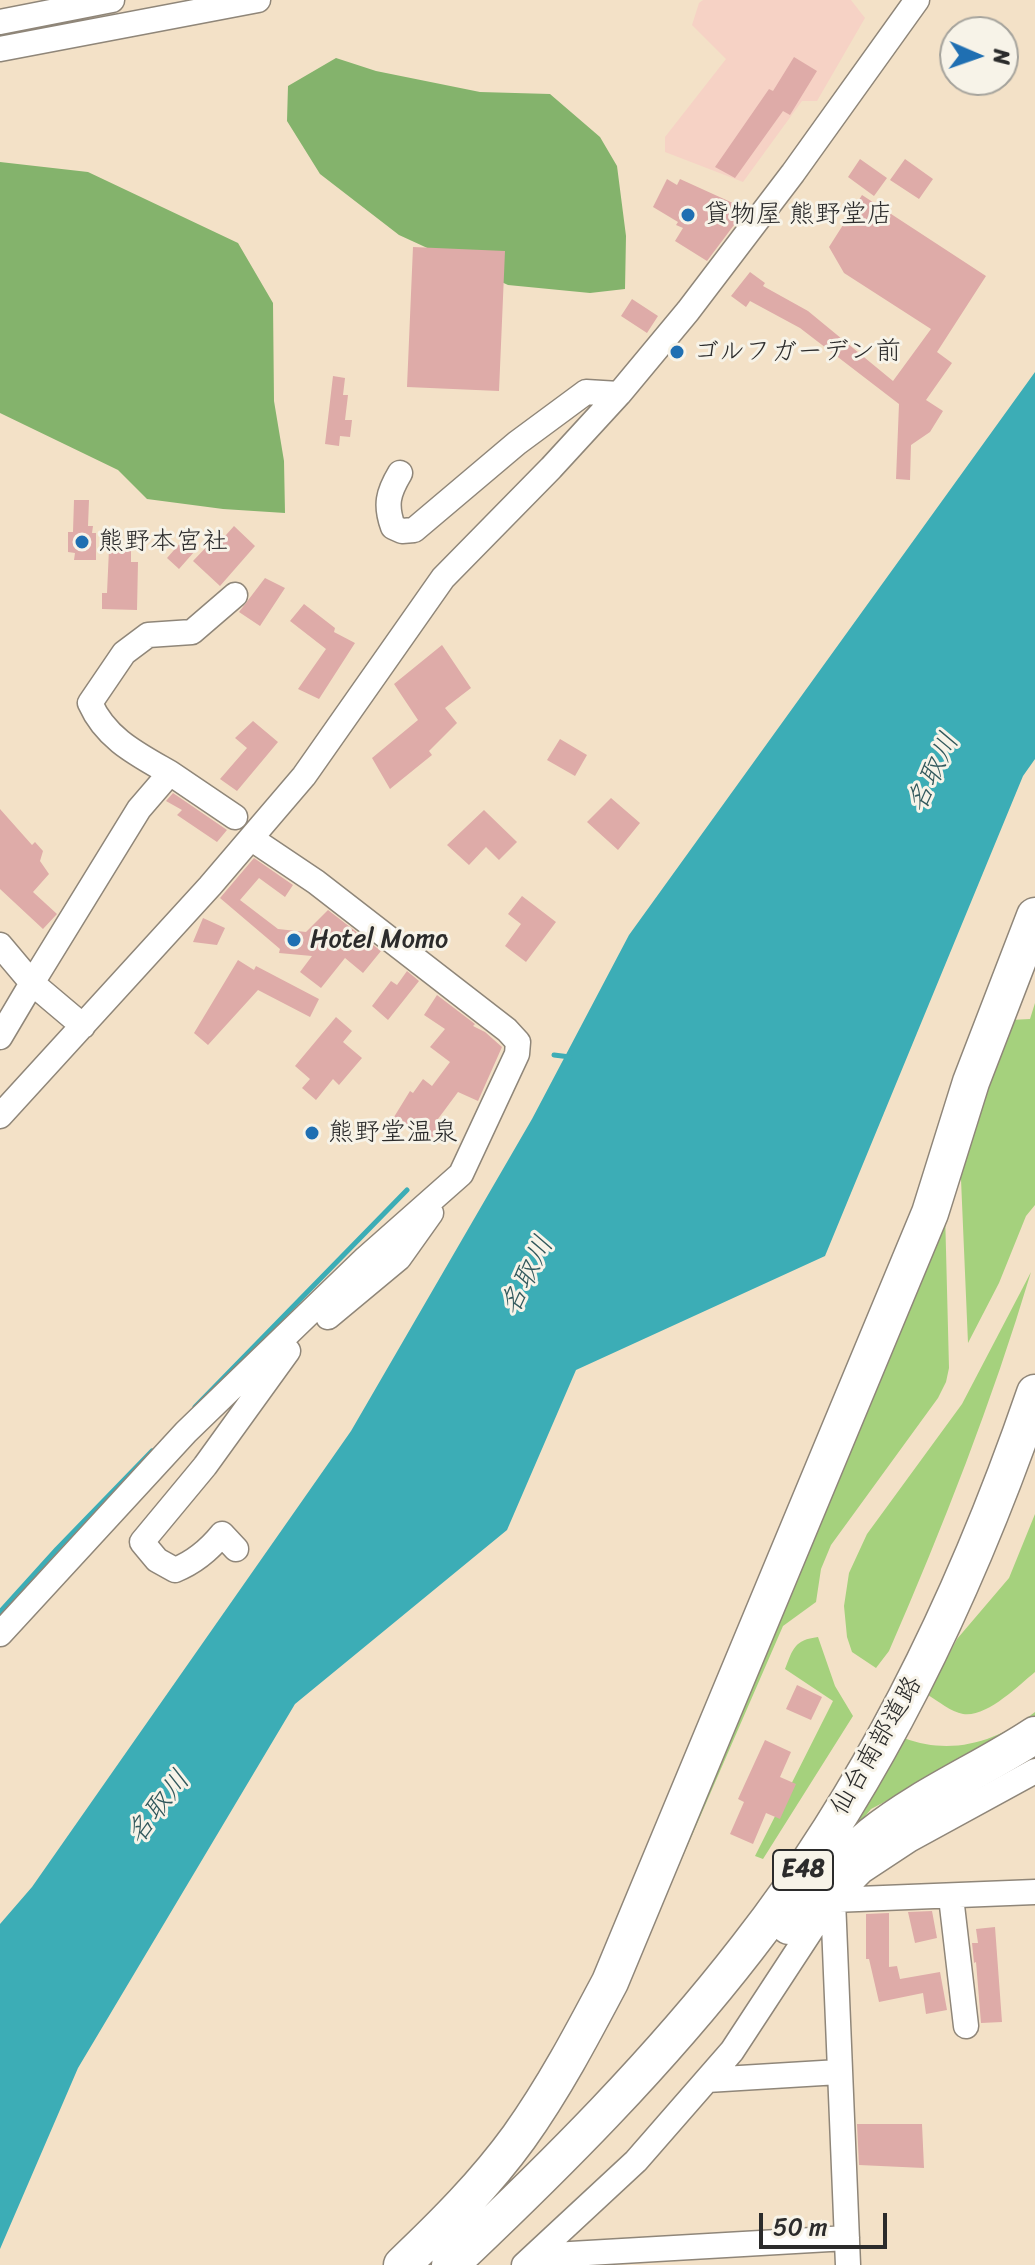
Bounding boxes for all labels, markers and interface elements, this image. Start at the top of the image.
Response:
north arrow [939,16,1019,96]
text: N [982,48,1021,65]
place label: 貸物屋 熊野堂店 [704,199,893,231]
marker: 貸物屋 熊野堂店 [679,206,697,224]
place label: ゴルフガーデン前 [693,336,901,368]
marker: ゴルフガーデン前 [668,343,686,361]
place label: 熊野本宮社 [98,526,228,558]
marker: 熊野本宮社 [73,533,91,551]
water label: 名取川 [900,728,968,818]
place label: Hotel Momo [310,924,448,956]
marker: Hotel Momo [285,931,303,949]
place label: 熊野堂温泉 [328,1117,458,1149]
marker: 熊野堂温泉 [303,1124,321,1142]
water label: 名取川 [494,1231,562,1321]
street label: 仙台南部道路 [824,1671,930,1821]
water label: 名取川 [120,1765,198,1851]
road number: E48 [773,1850,833,1890]
scale bar [763,2197,891,2247]
text: 50 m [773,2206,828,2248]

